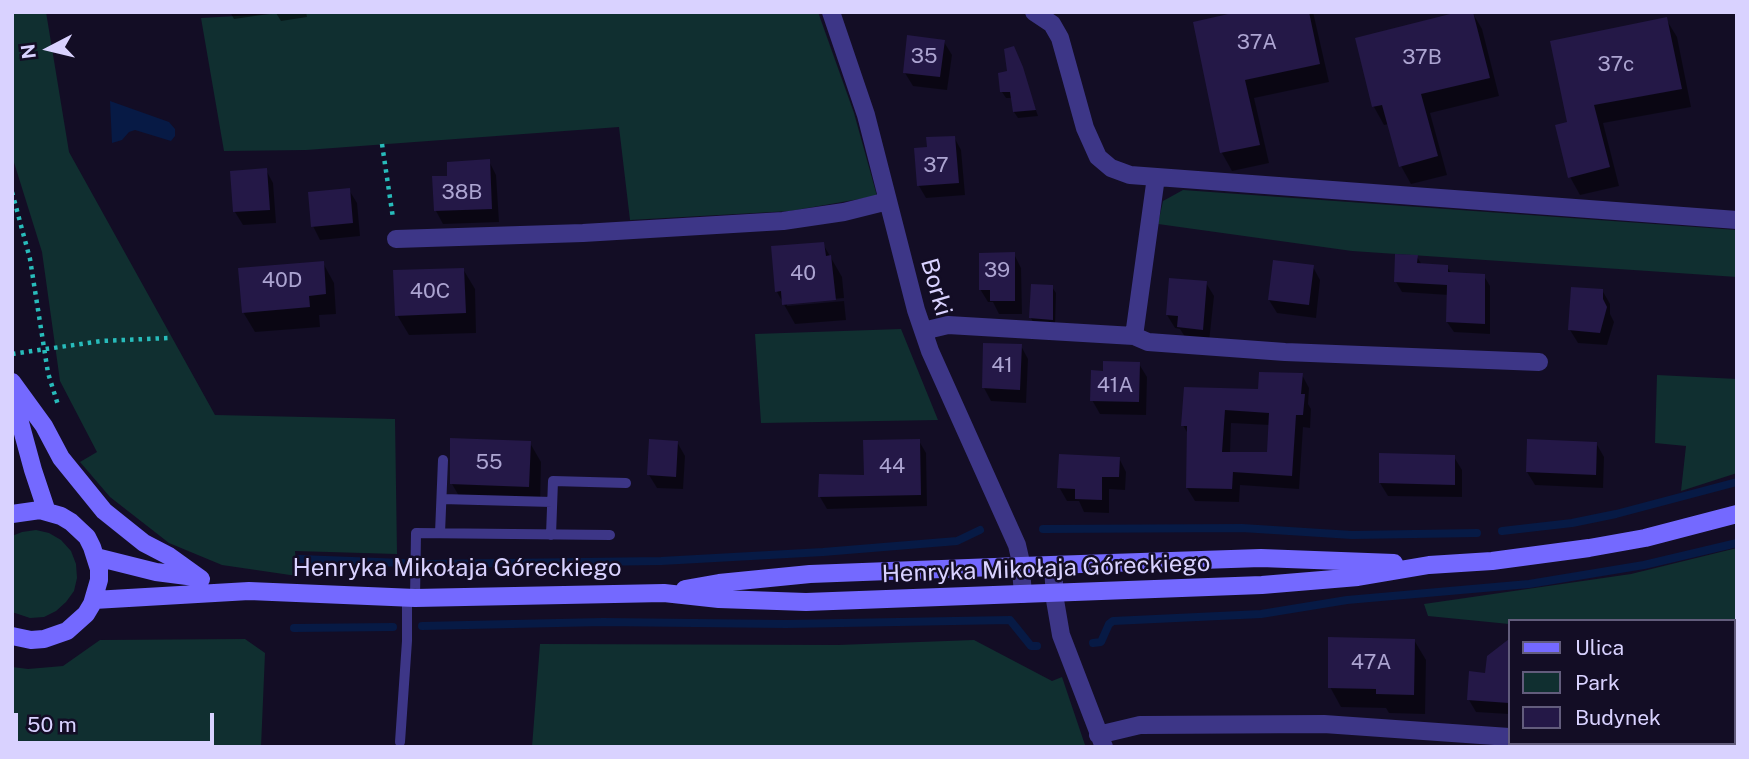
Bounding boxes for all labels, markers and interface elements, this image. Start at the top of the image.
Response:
north arrow [14,14,84,84]
house number: 37A [1237,30,1277,56]
text: N [16,43,40,60]
house number: 35 [911,44,937,70]
house number: 37B [1402,45,1442,71]
house number: 37c [1598,52,1634,78]
house number: 37 [923,153,949,179]
house number: 38B [442,180,482,206]
street label: Borki [914,255,958,319]
house number: 39 [984,258,1010,284]
house number: 40 [790,261,816,287]
house number: 40D [262,268,302,294]
house number: 40C [410,279,450,305]
house number: 41 [991,353,1013,379]
house number: 41A [1097,373,1133,399]
house number: 55 [476,450,502,476]
house number: 44 [879,454,905,480]
street label: Henryka Mikołaja Góreckiego [881,549,1211,589]
street label: Henryka Mikołaja Góreckiego [293,555,621,583]
legend [1508,619,1735,745]
text: Ulica [1575,635,1624,660]
house number: 47A [1351,650,1391,676]
text: Park [1575,670,1620,695]
scale bar [18,700,217,744]
text: Budynek [1575,705,1661,730]
text: 50 m [27,712,77,737]

